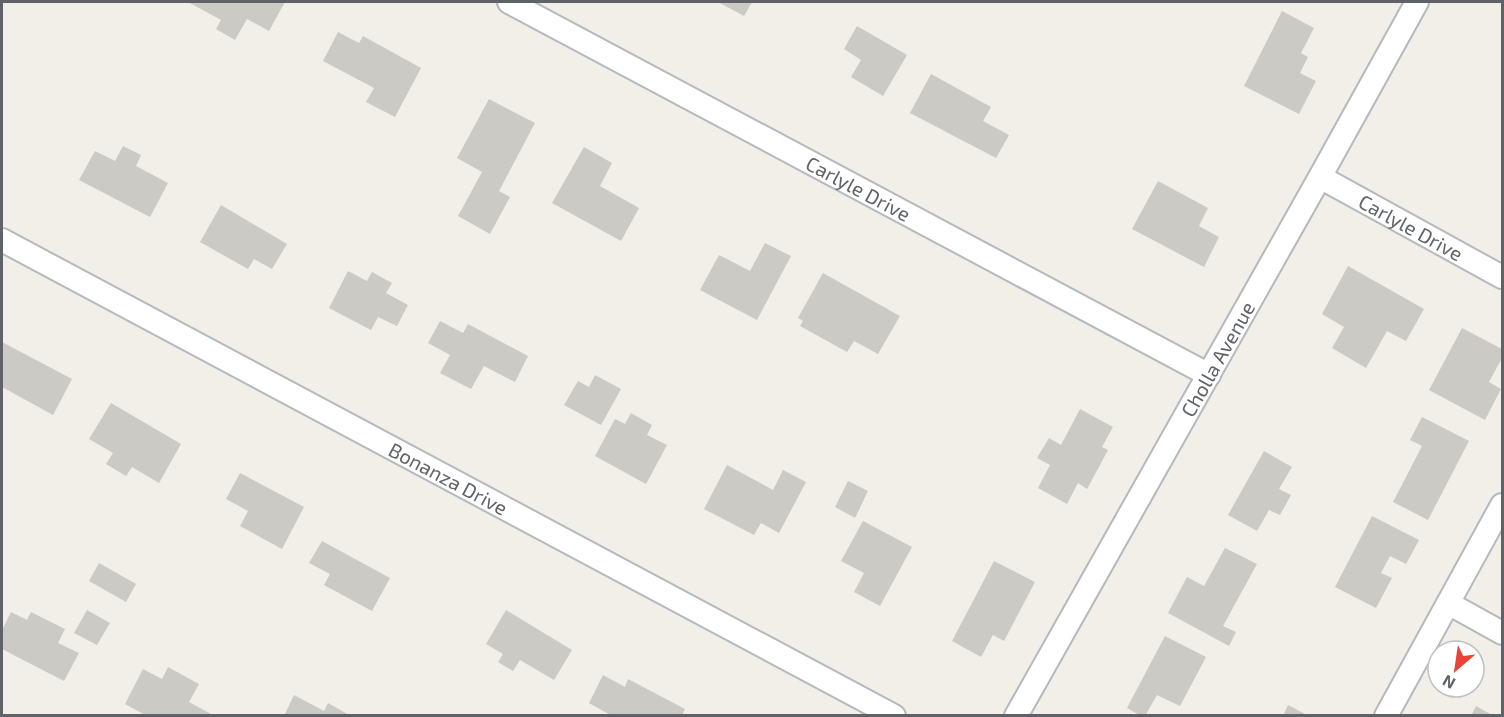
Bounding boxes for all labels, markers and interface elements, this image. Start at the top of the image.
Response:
street label: Carlyle Drive [802,151,915,226]
street label: Carlyle Drive [1355,189,1467,265]
street label: Cholla Avenue [1175,297,1259,421]
street label: Bonanza Drive [385,437,512,520]
north arrow [1426,639,1486,699]
text: N [1439,671,1458,694]

